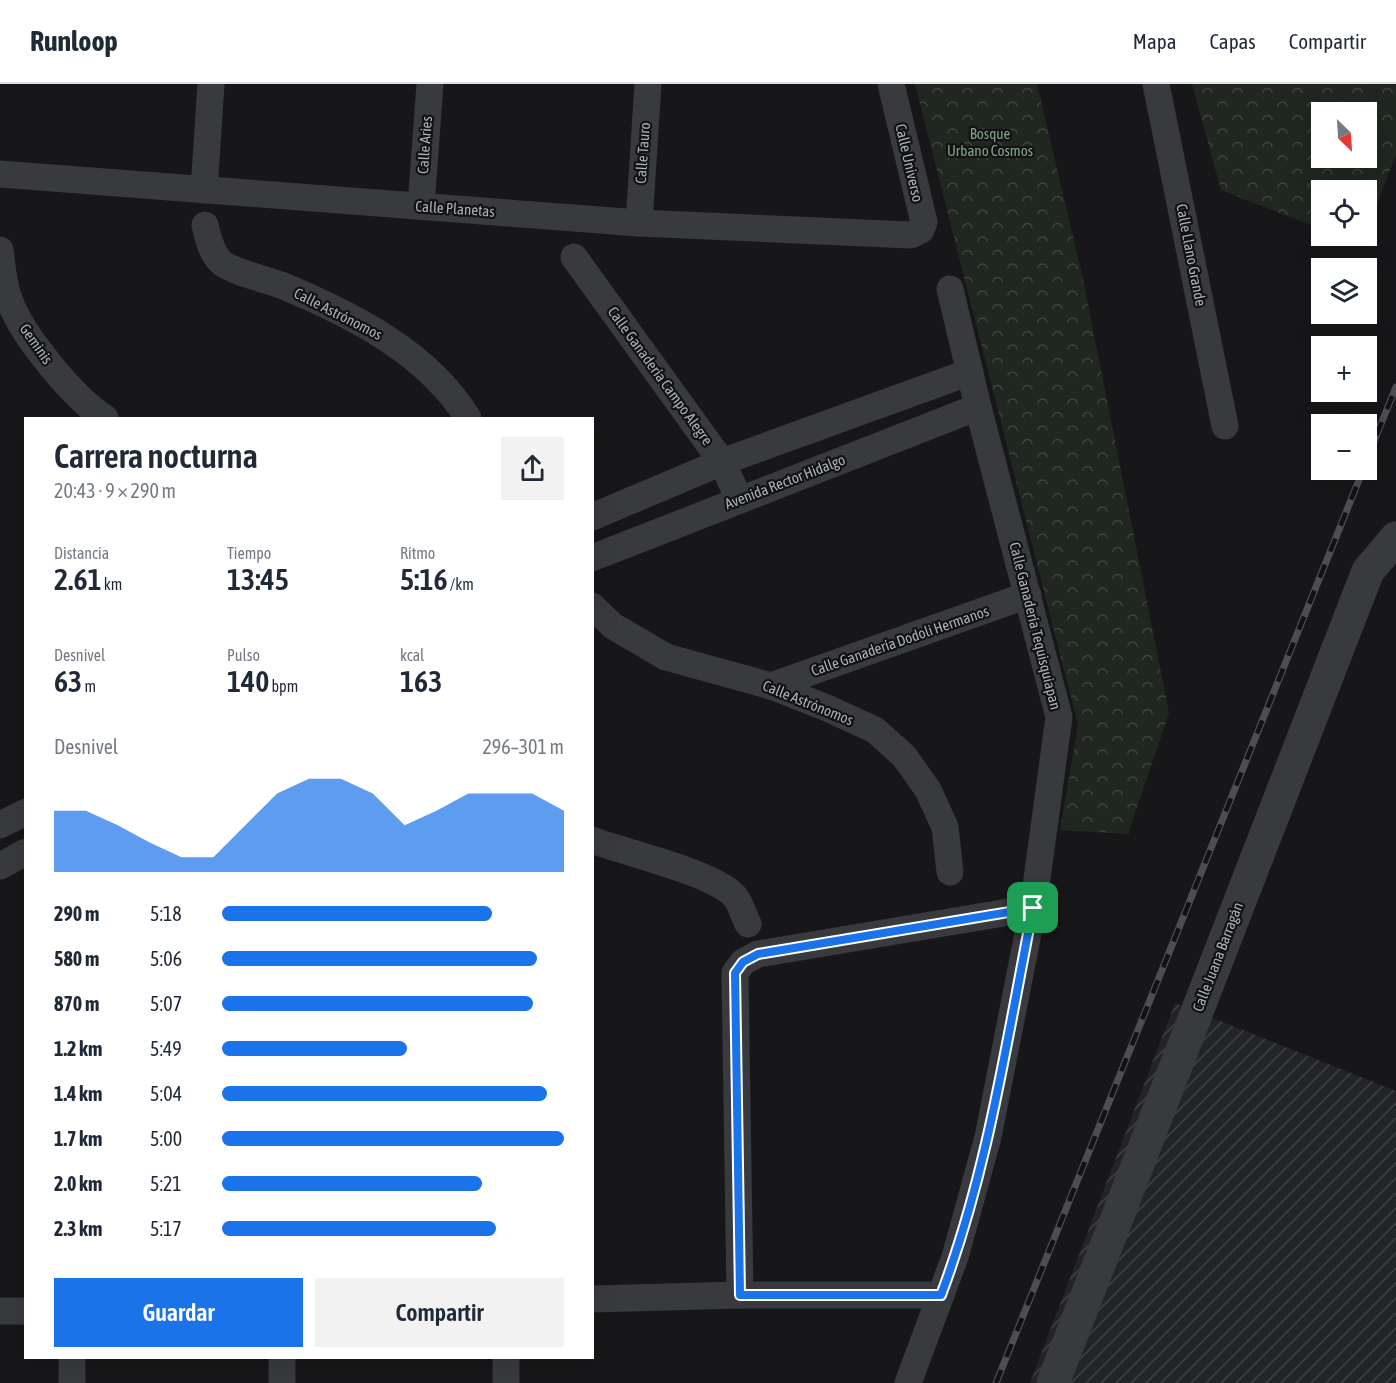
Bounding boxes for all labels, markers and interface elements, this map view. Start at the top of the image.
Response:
text: Runloop [30,25,118,57]
text: Mapa [1133,29,1176,53]
text: Capas [1209,29,1256,53]
text: Compartir [1289,29,1366,53]
north arrow [1311,102,1377,168]
map controls [1311,102,1377,480]
street label: Calle Aries [414,116,435,174]
street label: Calle Tauro [632,122,653,184]
street label: Calle Universo [892,122,927,204]
park label: Bosque Urbano Cosmos [947,125,1033,159]
button: locate [1311,180,1377,246]
street label: Calle Planetas [415,197,495,220]
street label: Calle Llano Grande [1173,202,1210,308]
button: layers [1311,258,1377,324]
street label: Calle Astrónomos [291,284,385,343]
street label: Calle Ganadería Campo Alegre [605,303,716,448]
street label: Geminis [17,320,56,367]
button: + [1311,336,1377,402]
button: − [1311,414,1377,480]
text: Carrera nocturna [54,437,258,475]
button: share [501,437,564,500]
street label: Avenida Rector Hidalgo [722,451,847,512]
text: 20:43 · 9 × 290 m [54,479,176,502]
street label: Calle Ganadería Tequisquiapan [1006,540,1065,711]
text: Distancia [54,544,109,562]
text: Tiempo [227,544,271,562]
text: Ritmo [400,544,435,562]
text: 2.61 [54,562,102,596]
text: 13:45 [227,562,289,596]
text: 5:16 [400,562,448,596]
text: km [102,575,122,593]
text: /km [448,575,474,593]
street label: Calle Ganadería Dodoli Hermanos [809,602,991,679]
text: Desnivel [54,646,105,664]
text: Pulso [227,646,260,664]
text: kcal [400,646,424,664]
text: 63 [54,664,82,698]
text: 140 [227,664,269,698]
text: 163 [400,664,442,698]
text: m [82,677,96,695]
text: bpm [269,677,298,695]
street label: Calle Astrónomos [760,677,856,728]
text: Desnivel [54,735,118,758]
text: 296–301 m [482,735,564,758]
pin [1007,882,1058,933]
icon: arrive [1016,891,1049,924]
street label: Calle Juana Barragán [1189,900,1246,1014]
text: 290 m [54,902,99,925]
text: 5:18 [150,902,182,925]
text: 580 m [54,947,99,970]
text: 5:06 [150,947,182,970]
text: 870 m [54,992,99,1015]
text: 5:07 [150,992,182,1015]
text: 1.2 km [54,1037,102,1060]
text: 5:49 [150,1037,182,1060]
text: 1.4 km [54,1082,102,1105]
text: 5:04 [150,1082,182,1105]
text: 1.7 km [54,1127,102,1150]
text: 5:00 [150,1127,182,1150]
text: 2.0 km [54,1172,102,1195]
text: 5:21 [150,1172,182,1195]
text: 2.3 km [54,1217,102,1240]
text: 5:17 [150,1217,182,1240]
button: Guardar [54,1278,303,1347]
button: Compartir [315,1278,564,1347]

